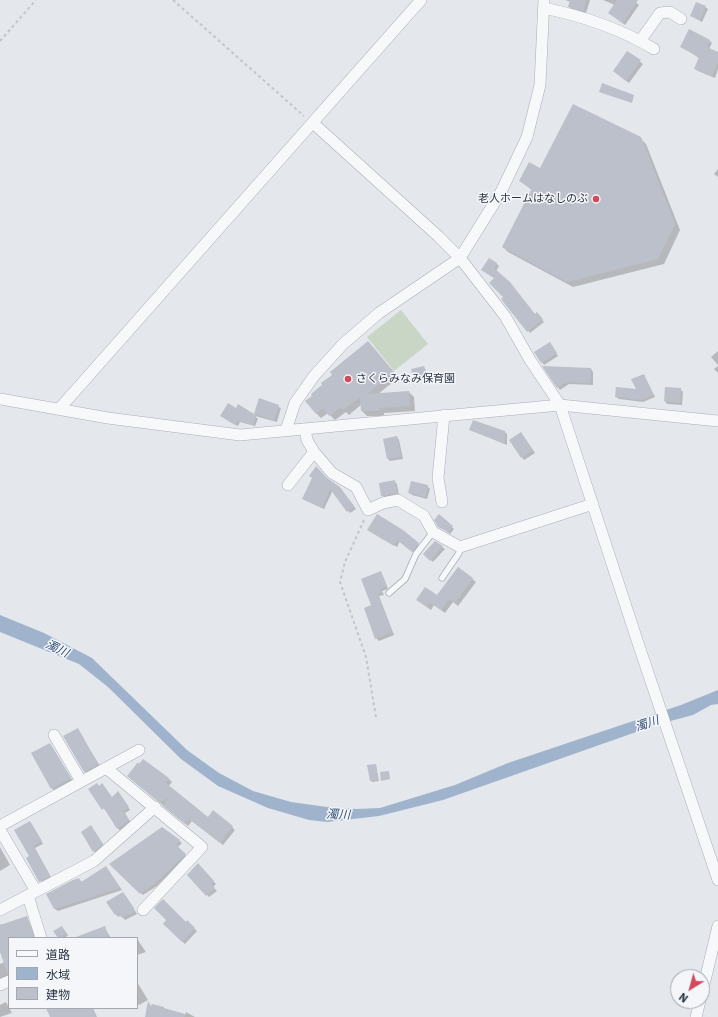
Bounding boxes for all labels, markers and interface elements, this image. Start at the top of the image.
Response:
place label: 老人ホームはなしのぶ [478,192,588,206]
marker: 老人ホームはなしのぶ [591,194,601,204]
place label: さくらみなみ保育園 [356,372,455,386]
marker: さくらみなみ保育園 [343,374,353,384]
water label: 濁川 [43,637,71,661]
water label: 濁川 [633,713,661,735]
water label: 濁川 [326,807,350,823]
legend [8,937,138,1009]
text: 道路 [46,947,70,962]
text: 水域 [46,967,70,982]
north arrow [670,969,710,1009]
text: 建物 [46,987,70,1002]
text: N [676,990,691,1006]

